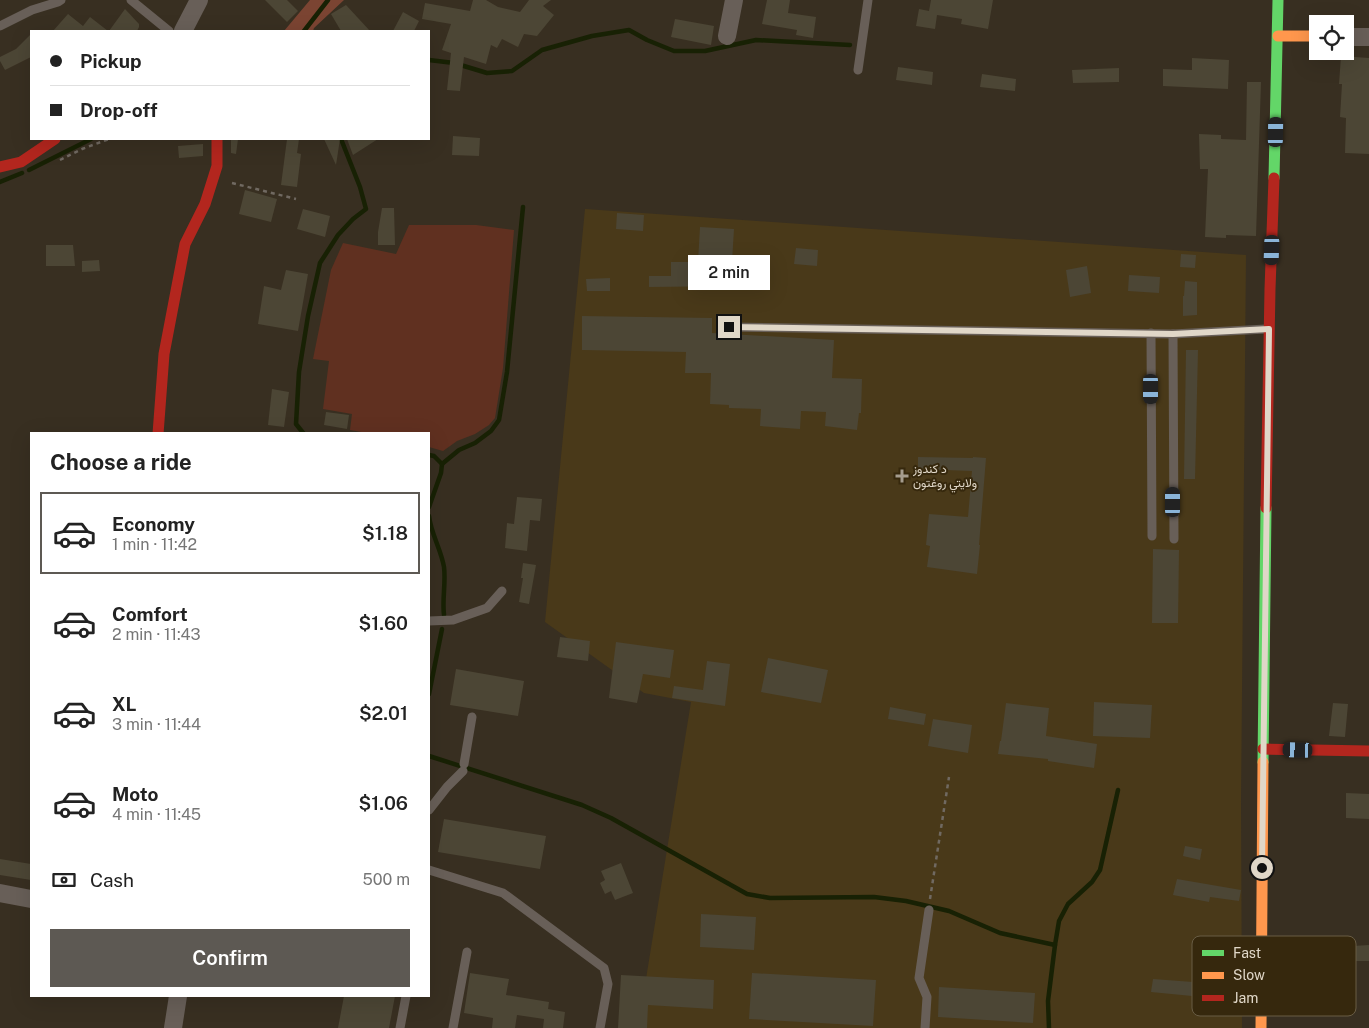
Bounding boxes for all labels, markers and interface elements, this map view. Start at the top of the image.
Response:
map controls [1309,15,1354,60]
button: locate [1309,15,1354,60]
text: Pickup [80,50,142,72]
text: Drop-off [80,99,157,121]
car [1268,117,1283,147]
car [1263,235,1280,265]
callout: 2 min [688,255,770,290]
text: 2 min [708,263,750,282]
route end [718,316,740,338]
car [1143,374,1158,404]
text: Choose a ride [50,449,192,475]
place label: د کندوز ولایتي روغتون [912,462,977,493]
marker: د کندوز ولایتي روغتون [895,469,909,483]
car [1165,487,1180,517]
icon: car [52,511,97,556]
text: Economy [112,513,195,535]
text: $1.18 [362,522,408,544]
text: 1 min · 11:42 [112,535,197,554]
icon: car [52,601,97,646]
text: Comfort [112,603,188,625]
text: $1.60 [358,612,408,634]
text: 2 min · 11:43 [112,625,201,644]
icon: car [52,691,97,736]
text: XL [112,693,137,715]
text: $2.01 [359,702,408,724]
text: 3 min · 11:44 [112,715,201,734]
car [1282,742,1313,758]
icon: car [52,781,97,826]
text: Moto [112,783,158,805]
text: $1.06 [358,792,408,814]
text: 4 min · 11:45 [112,805,201,824]
route start [1251,857,1273,879]
icon: cash [50,866,78,894]
text: Cash [90,869,134,891]
text: 500 m [363,870,410,889]
button: Confirm [50,929,410,987]
legend [1192,936,1356,1016]
text: Fast [1233,945,1261,961]
text: Slow [1233,967,1265,983]
text: Jam [1233,990,1258,1006]

